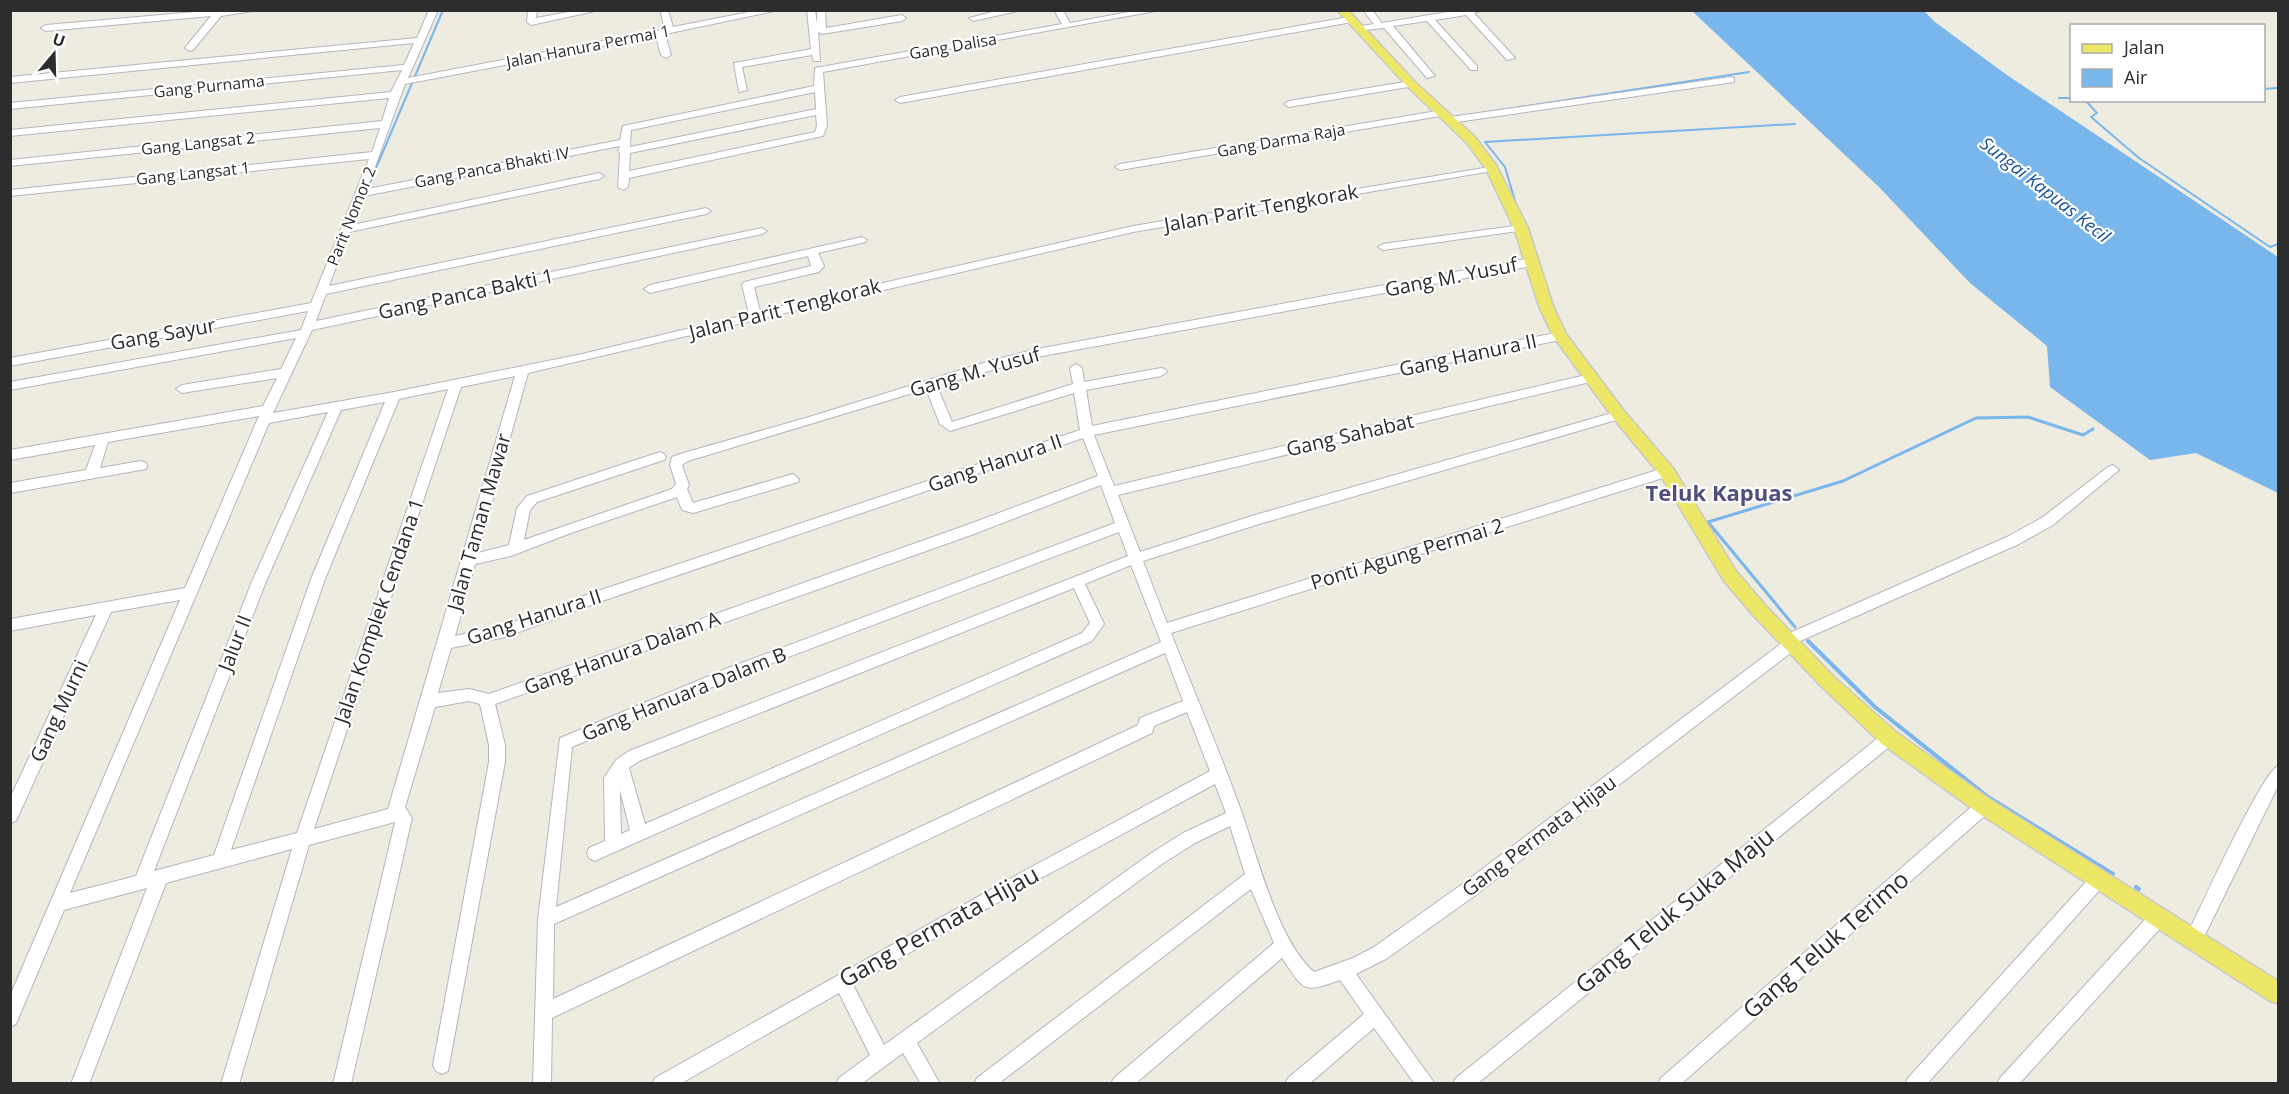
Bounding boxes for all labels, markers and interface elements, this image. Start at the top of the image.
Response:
street label: Jalan Hanura Permai 1 [502,19,672,73]
north arrow [24,24,84,84]
legend [2070,24,2265,102]
text: U [50,27,68,52]
street label: Gang Dalisa [908,28,998,64]
text: Jalan [2122,35,2164,59]
text: Air [2124,65,2148,89]
street label: Gang Purnama [152,69,266,103]
street label: Gang Darma Raja [1215,118,1347,162]
street label: Gang Langsat 2 [140,126,256,160]
water label: Sungai Kapuas Kecil [1976,131,2116,248]
street label: Gang Panca Bhakti IV [413,141,572,193]
street label: Gang Langsat 1 [135,156,251,190]
street label: Parit Nomor 2 [321,163,381,269]
street label: Jalan Parit Tengkorak [1160,177,1360,238]
street label: Gang M. Yusuf [1382,250,1521,303]
street label: Gang Panca Bakti 1 [376,262,556,325]
street label: Jalan Parit Tengkorak [684,272,884,346]
street label: Gang Sayur [108,311,218,356]
street label: Gang Hanura II [1397,327,1539,382]
street label: Gang M. Yusuf [907,340,1044,403]
street label: Gang Sahabat [1284,407,1416,462]
street label: Gang Hanura II [924,427,1065,498]
street label: Jalan Taman Mawar [440,430,517,616]
district label: Teluk Kapuas [1646,477,1792,507]
street label: Jalan Komplek Cendana 1 [327,495,430,729]
street label: Ponti Agung Permai 2 [1307,511,1507,596]
street label: Gang Hanura II [463,582,605,651]
street label: Gang Hanura Dalam A [520,604,724,701]
street label: Jalur II [211,611,258,677]
street label: Gang Hanuara Dalam B [578,640,790,747]
street label: Gang Murni [23,655,94,766]
street label: Gang Permata Hijau [1456,769,1621,903]
street label: Gang Teluk Suka Maju [1568,819,1780,1000]
street label: Gang Permata Hijau [832,857,1044,994]
street label: Gang Teluk Terimo [1735,862,1915,1025]

